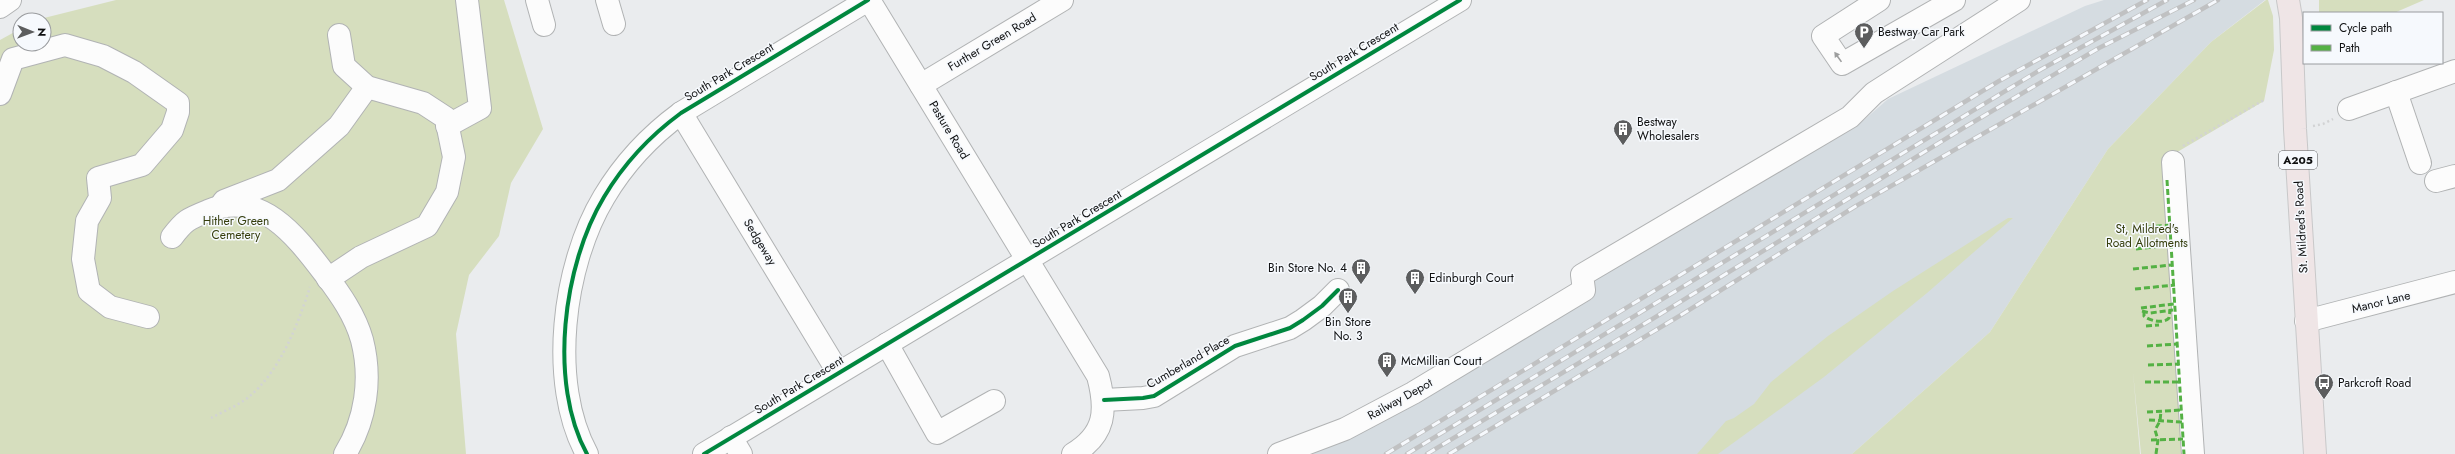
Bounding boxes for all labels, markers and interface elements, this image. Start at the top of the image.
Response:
street label: Further Green Road [944,8,1040,76]
north arrow [12,12,52,52]
legend [2303,12,2443,64]
street label: South Park Crescent [1306,18,1402,86]
text: Cycle path [2339,19,2392,37]
parking icon: Bestway Car Park [1853,21,1875,49]
place label: Bestway Car Park [1878,23,1965,41]
text: N [34,28,50,37]
street label: South Park Crescent [681,38,777,106]
text: Path [2339,39,2360,57]
one-way arrow [1834,52,1842,62]
street label: Pasture Road [924,97,974,163]
place label: Bestway Wholesalers [1637,113,1699,145]
building icon: Bestway Wholesalers [1612,118,1634,146]
road number: A205 [2279,151,2317,169]
street label: St. Mildred's Road [2290,180,2312,274]
street label: South Park Crescent [1029,185,1125,253]
park label: Hither Green Cemetery [203,212,269,244]
street label: Sedgeway [739,215,781,269]
park label: St, Mildred's Road Allotments [2106,220,2188,252]
building icon: Bin Store No. 4 [1350,257,1372,285]
place label: Bin Store No. 4 [1268,259,1347,277]
building icon: Edinburgh Court [1404,267,1426,295]
place label: Edinburgh Court [1429,269,1514,287]
building icon: Bin Store No. 3 [1337,286,1359,314]
street label: Manor Lane [2350,286,2412,318]
place label: Bin Store No. 3 [1325,313,1371,345]
street label: Cumberland Place [1143,331,1233,393]
building icon: McMillian Court [1376,350,1398,378]
street label: South Park Crescent [751,351,847,419]
place label: McMillian Court [1401,352,1482,370]
bus stop icon: Parkcroft Road [2313,372,2335,400]
street label: Railway Depot [1364,374,1436,424]
place label: Parkcroft Road [2338,374,2411,392]

